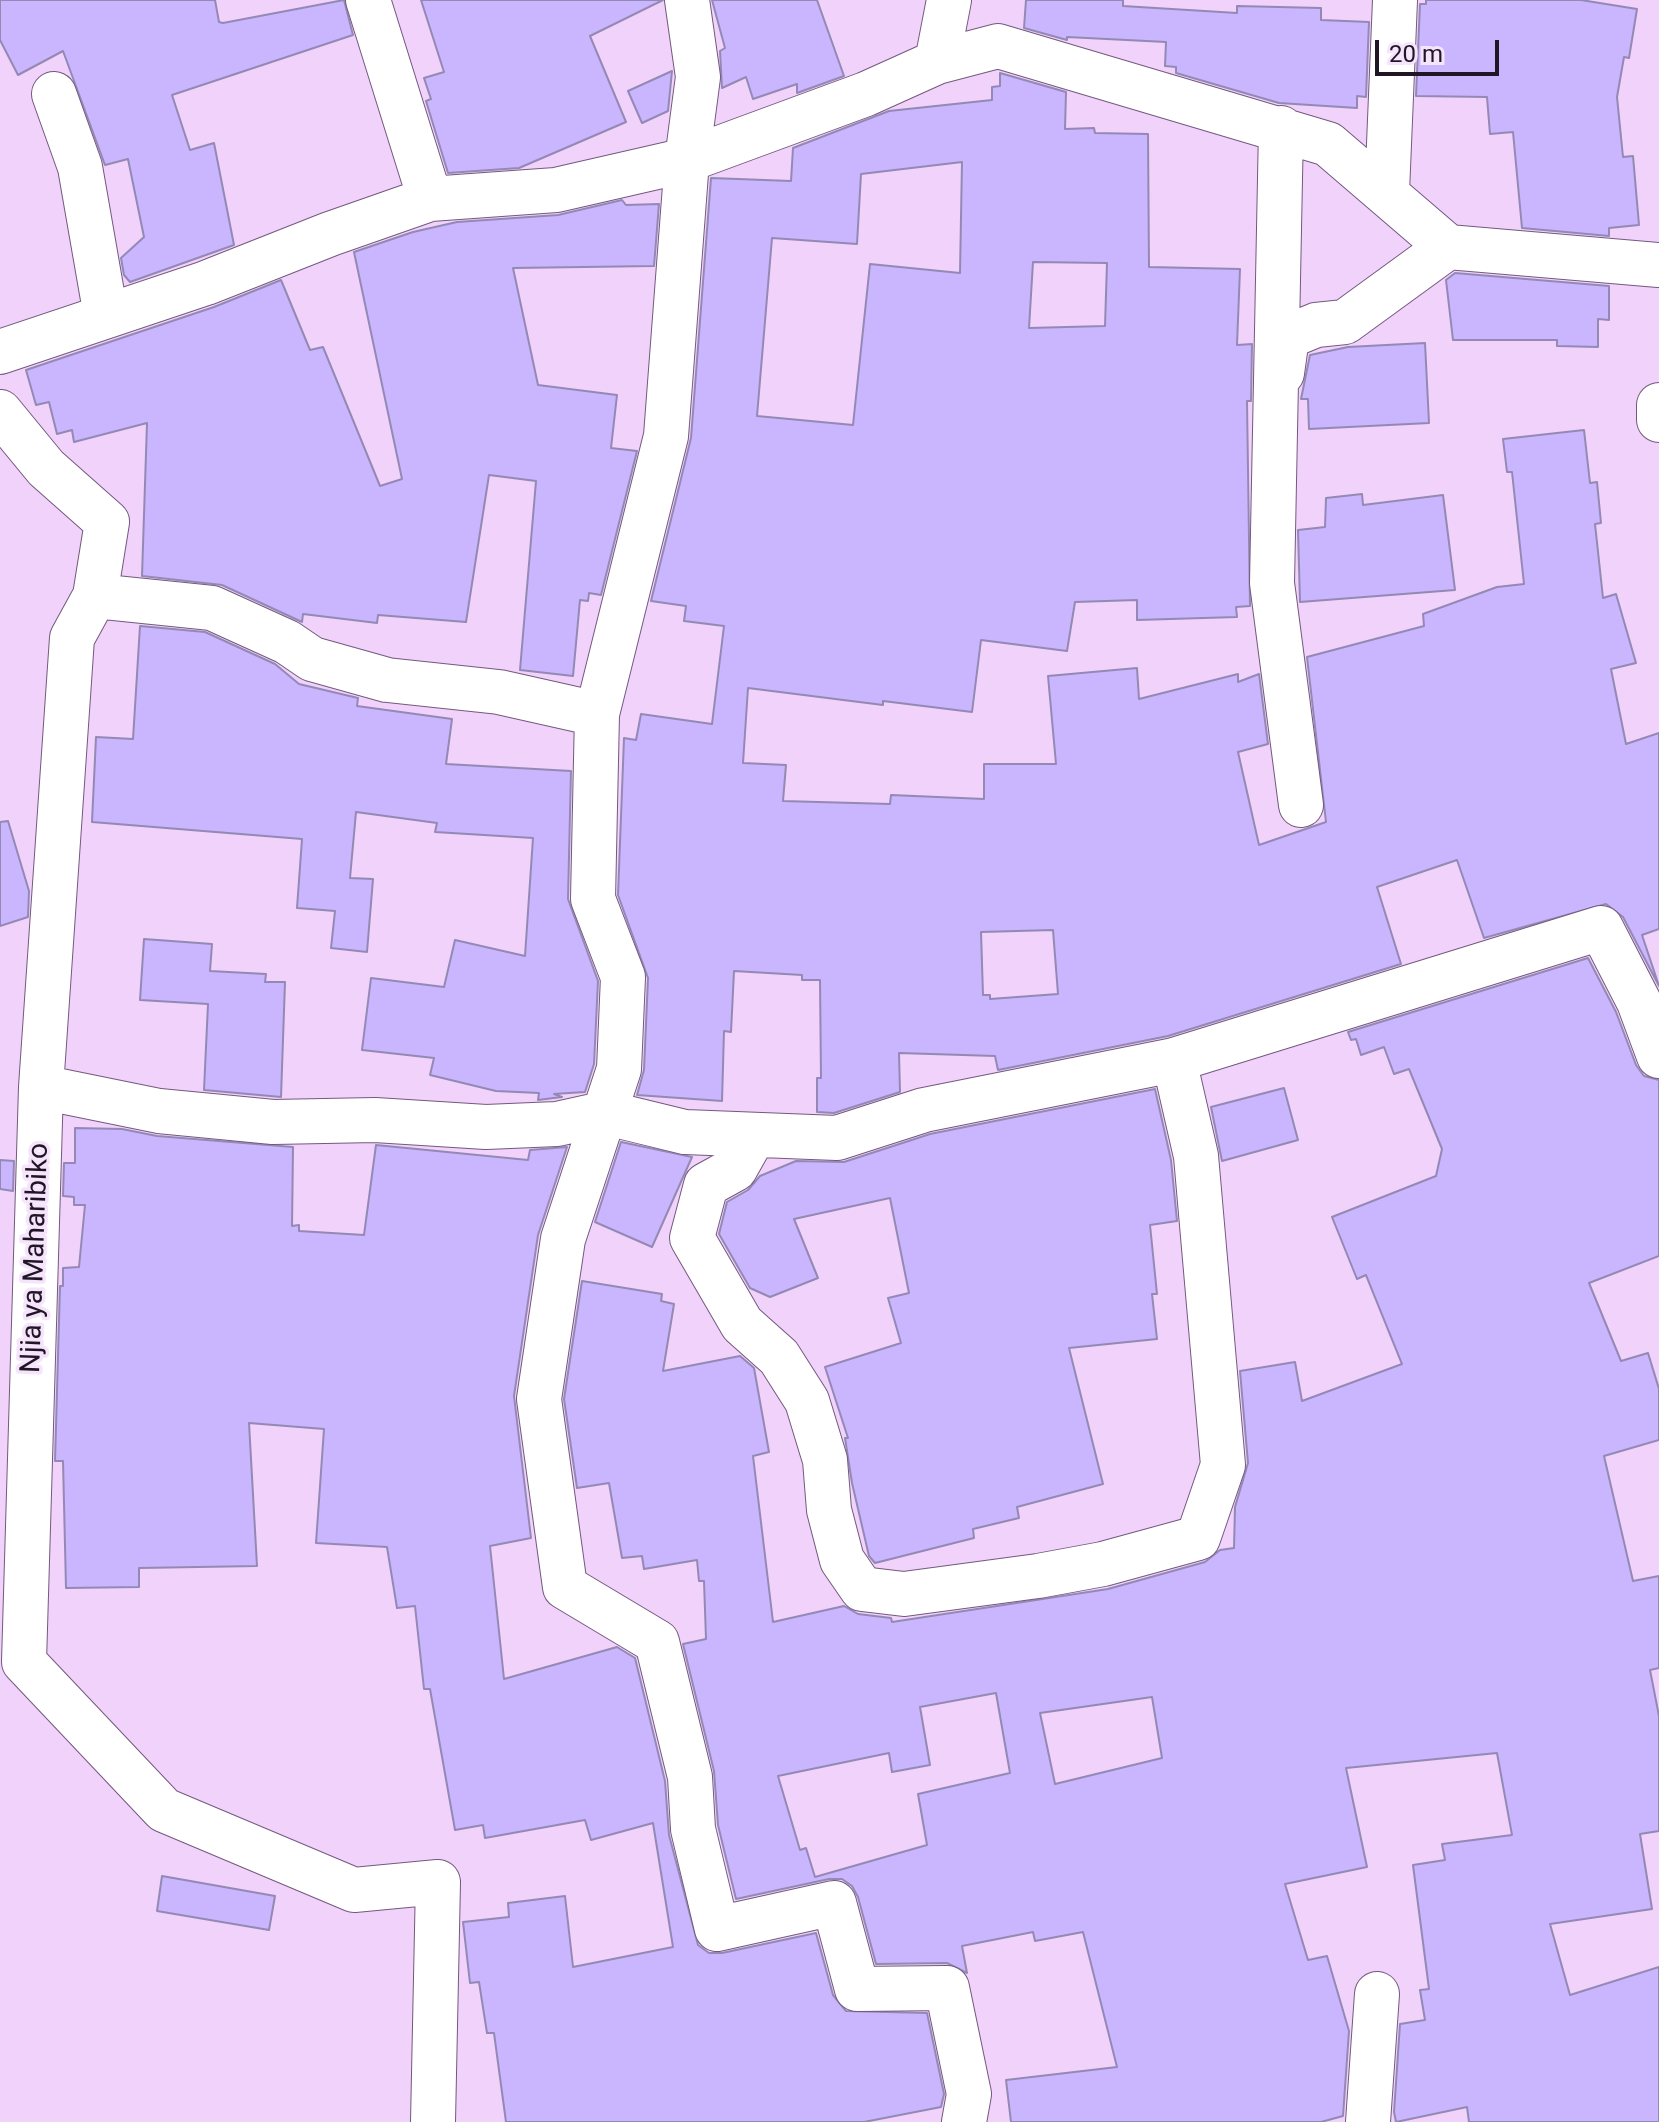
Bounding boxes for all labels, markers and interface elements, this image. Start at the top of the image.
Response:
scale bar [1379,24,1503,74]
text: 20 m [1389,40,1443,68]
street label: Njia ya Maharibiko [15,1142,57,1374]

